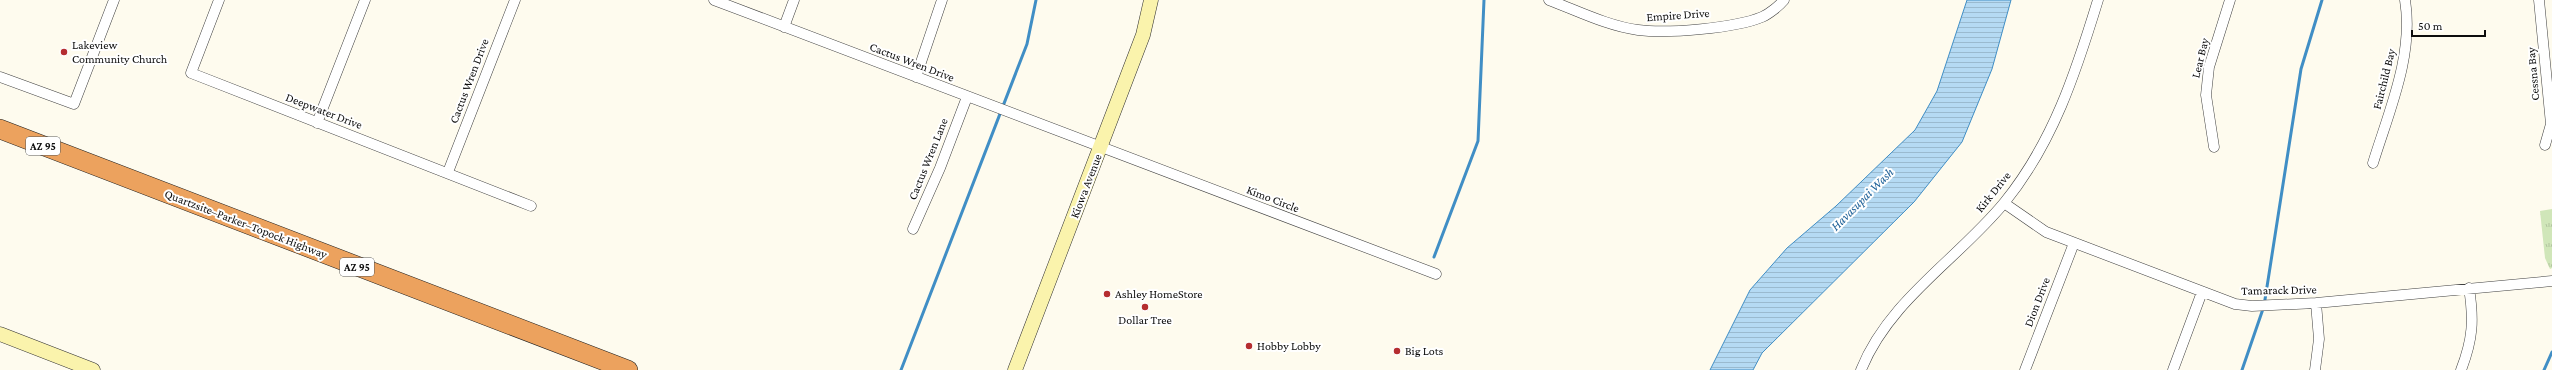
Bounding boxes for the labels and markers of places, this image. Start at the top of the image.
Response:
place label: Lakeview Community Church [72,38,168,66]
marker: Lakeview Community Church [59,47,69,57]
place label: Ashley HomeStore [1115,287,1203,301]
marker: Ashley HomeStore [1102,289,1112,299]
marker: Dollar Tree [1140,302,1150,312]
place label: Dollar Tree [1118,313,1172,327]
place label: Hobby Lobby [1257,339,1321,353]
marker: Hobby Lobby [1244,341,1254,351]
place label: Big Lots [1405,344,1444,358]
marker: Big Lots [1392,346,1402,356]

